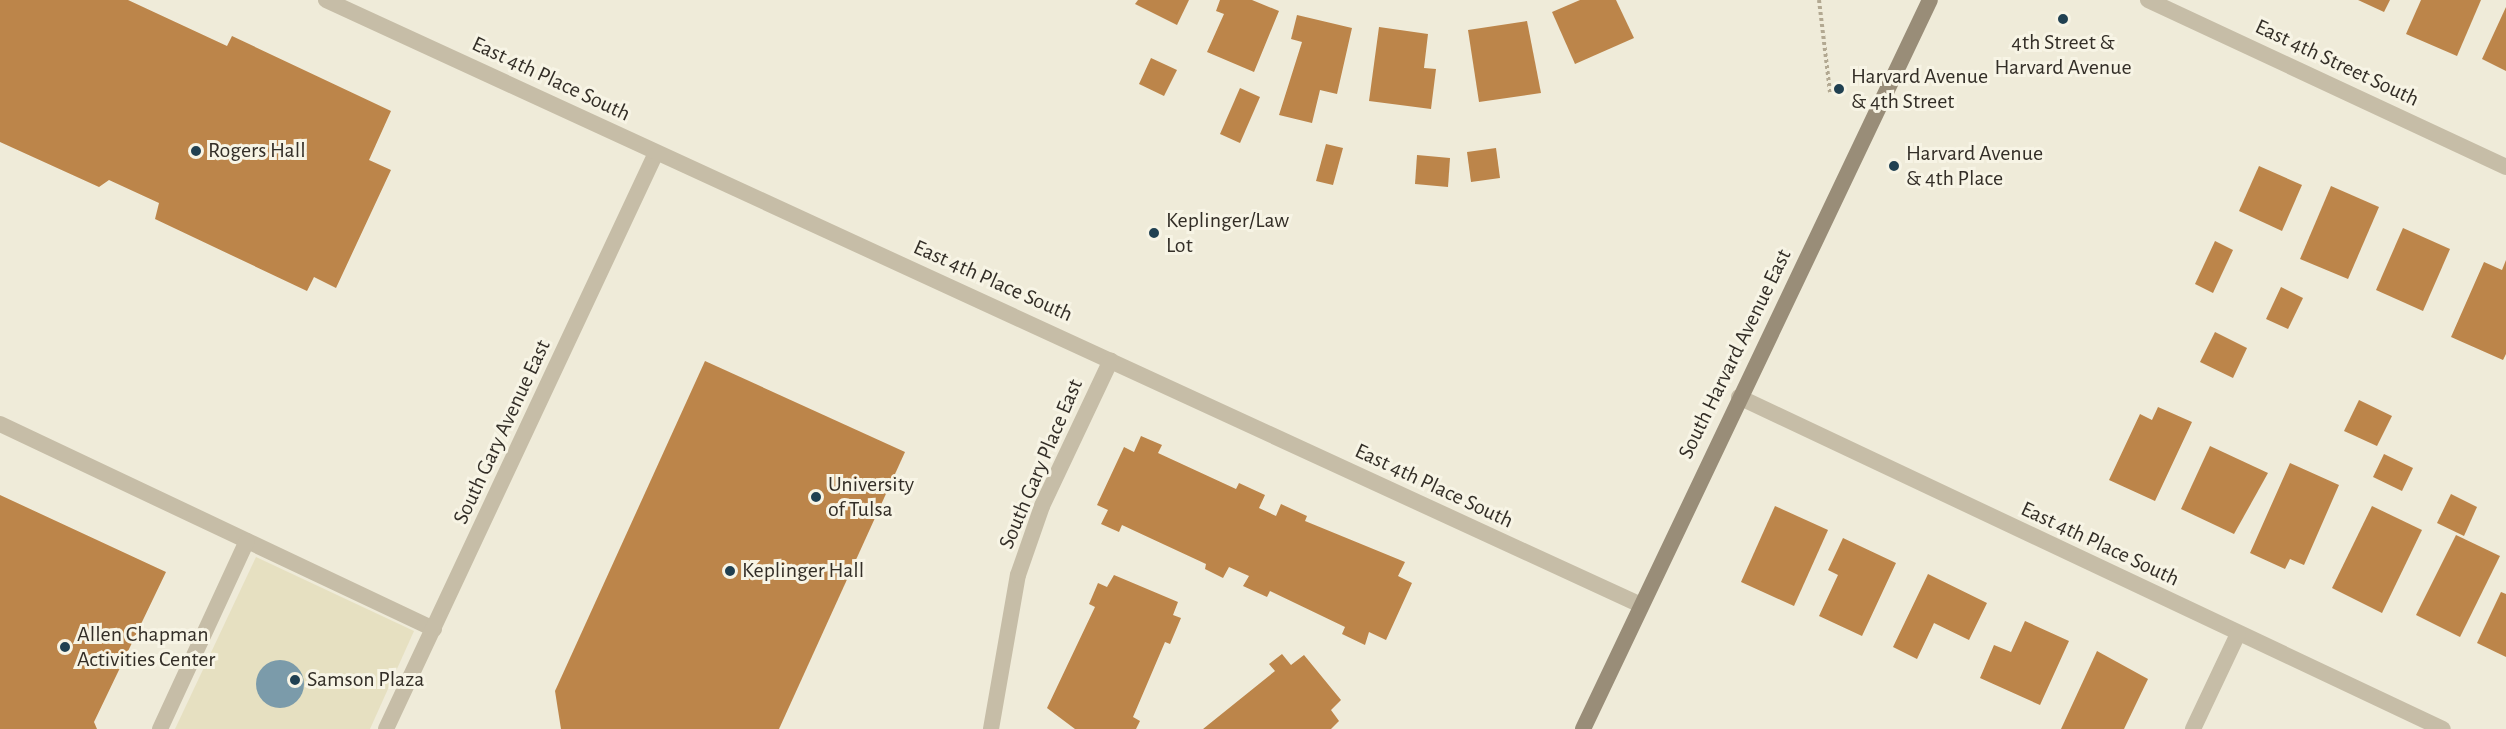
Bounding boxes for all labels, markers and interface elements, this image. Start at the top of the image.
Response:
marker: 4th Street & Harvard Avenue [2056,12,2070,26]
street label: East 4th Street South [2251,14,2423,112]
place label: 4th Street & Harvard Avenue [1994,29,2132,80]
street label: East 4th Place South [468,31,634,127]
place label: Harvard Avenue & 4th Street [1851,63,1988,114]
marker: Harvard Avenue & 4th Street [1832,82,1846,96]
place label: Rogers Hall [208,138,306,164]
place label: Harvard Avenue & 4th Place [1906,140,2043,192]
marker: Rogers Hall [189,144,203,158]
marker: Harvard Avenue & 4th Place [1887,159,1901,173]
place label: Keplinger/Law Lot [1166,207,1289,258]
marker: Keplinger/Law Lot [1147,226,1161,240]
street label: East 4th Place South [909,234,1077,328]
street label: South Harvard Avenue East [1673,245,1797,463]
street label: South Gary Avenue East [448,336,556,528]
street label: South Gary Place East [993,375,1089,553]
street label: East 4th Place South [1351,438,1517,534]
place label: University of Tulsa [828,471,914,522]
marker: University of Tulsa [809,490,823,504]
street label: East 4th Place South [2017,496,2183,592]
place label: Keplinger Hall [742,558,864,584]
marker: Keplinger Hall [723,564,737,578]
place label: Allen Chapman Activities Center [77,621,215,672]
marker: Allen Chapman Activities Center [58,640,72,654]
place label: Samson Plaza [307,667,424,693]
marker: Samson Plaza [288,673,302,687]

